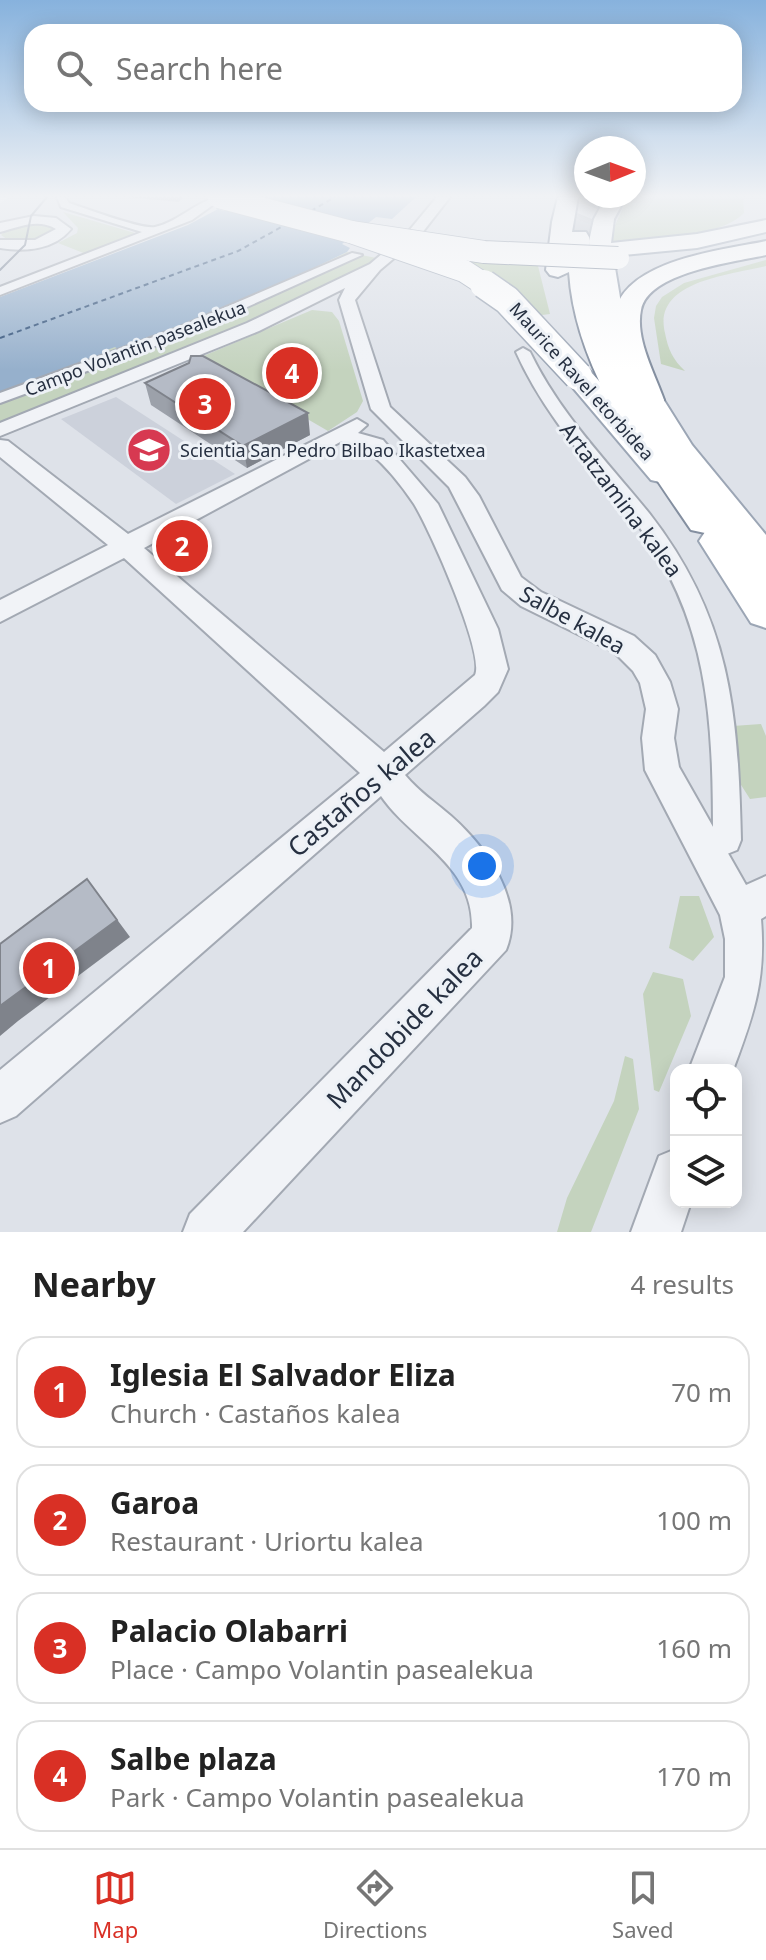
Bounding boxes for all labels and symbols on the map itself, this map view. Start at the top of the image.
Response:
north arrow [574,136,646,208]
street label: Campo Volantin pasealekua [21,295,249,401]
street label: Maurice Ravel etorbidea [504,297,660,465]
pin: 4 [266,343,318,403]
pin: 3 [179,374,231,434]
street label: Artatzamina kalea [554,416,690,582]
school or university icon: Scientia San Pedro Bilbao Ikastetxea [125,426,173,474]
place label: Scientia San Pedro Bilbao Ikastetxea [180,438,486,462]
pin: 2 [156,516,208,576]
street label: Salbe kalea [515,578,631,660]
street label: Castaños kalea [279,719,443,865]
your location [462,846,502,886]
pin: 1 [23,938,75,998]
street label: Mandobide kalea [318,940,490,1116]

